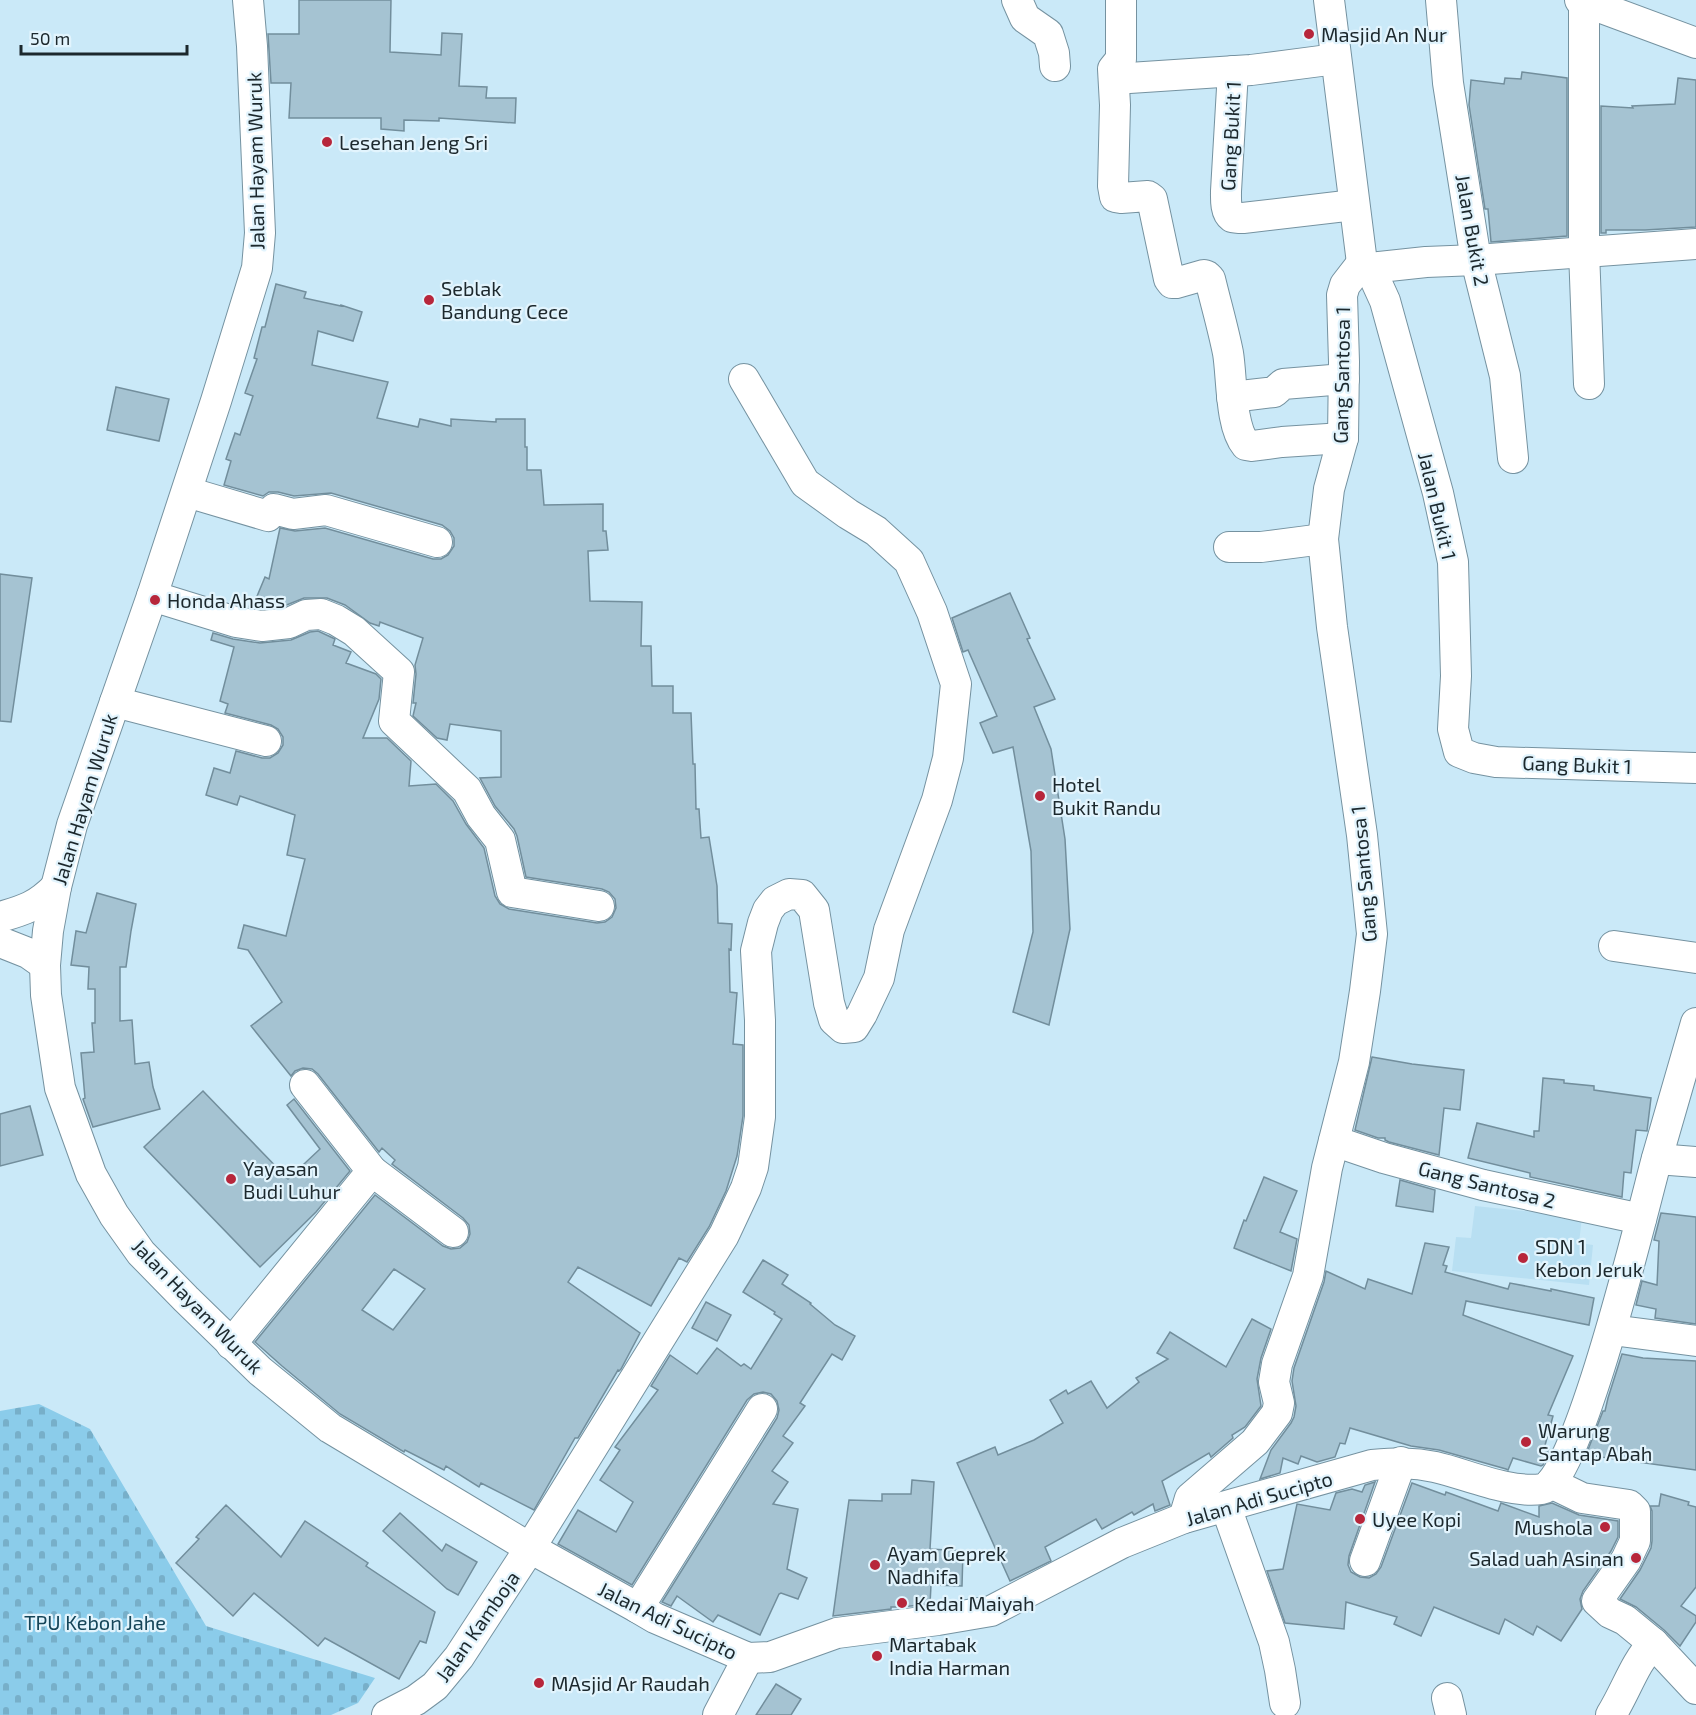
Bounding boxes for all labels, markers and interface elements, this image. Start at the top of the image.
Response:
scale bar [21,18,188,56]
place label: Masjid An Nur [1321,22,1447,46]
text: 50 m [30,27,70,49]
marker: Masjid An Nur [1302,27,1316,41]
street label: Jalan Hayam Wuruk [241,72,269,250]
street label: Gang Bukit 1 [1215,81,1245,191]
place label: Lesehan Jeng Sri [339,130,488,154]
marker: Lesehan Jeng Sri [320,135,334,149]
street label: Jalan Bukit 2 [1451,172,1495,288]
place label: Seblak Bandung Cece [441,276,569,323]
marker: Seblak Bandung Cece [422,293,436,307]
street label: Gang Santosa 1 [1328,306,1354,444]
street label: Jalan Bukit 1 [1414,450,1462,562]
place label: Honda Ahass [167,588,285,612]
marker: Honda Ahass [148,593,162,607]
street label: Jalan Hayam Wuruk [46,710,122,888]
street label: Gang Bukit 1 [1522,750,1632,778]
place label: Hotel Bukit Randu [1052,772,1161,819]
marker: Hotel Bukit Randu [1033,789,1047,803]
street label: Gang Santosa 1 [1345,805,1381,943]
street label: Gang Santosa 2 [1416,1155,1558,1213]
place label: Yayasan Budi Luhur [243,1156,340,1203]
marker: Yayasan Budi Luhur [224,1172,238,1186]
street label: Jalan Hayam Wuruk [128,1234,268,1378]
place label: SDN 1 Kebon Jeruk [1535,1234,1643,1281]
marker: SDN 1 Kebon Jeruk [1516,1251,1530,1265]
place label: Warung Santap Abah [1538,1418,1652,1465]
marker: Warung Santap Abah [1519,1435,1533,1449]
street label: Jalan Adi Sucipto [1183,1466,1335,1530]
place label: Uyee Kopi [1372,1507,1461,1531]
marker: Uyee Kopi [1353,1512,1367,1526]
place label: Mushola [1514,1515,1593,1539]
marker: Mushola [1598,1520,1612,1534]
place label: Ayam Geprek Nadhifa [887,1541,1006,1588]
place label: Salad uah Asinan [1469,1546,1624,1570]
marker: Salad uah Asinan [1629,1551,1643,1565]
marker: Ayam Geprek Nadhifa [868,1558,882,1572]
street label: Jalan Kamboja [430,1566,524,1686]
street label: Jalan Adi Sucipto [595,1576,741,1664]
place label: Kedai Maiyah [914,1591,1035,1615]
marker: Kedai Maiyah [895,1596,909,1610]
park label: TPU Kebon Jahe [24,1610,166,1634]
place label: Martabak India Harman [889,1632,1010,1679]
marker: Martabak India Harman [870,1649,884,1663]
place label: MAsjid Ar Raudah [551,1671,710,1695]
marker: MAsjid Ar Raudah [532,1676,546,1690]

